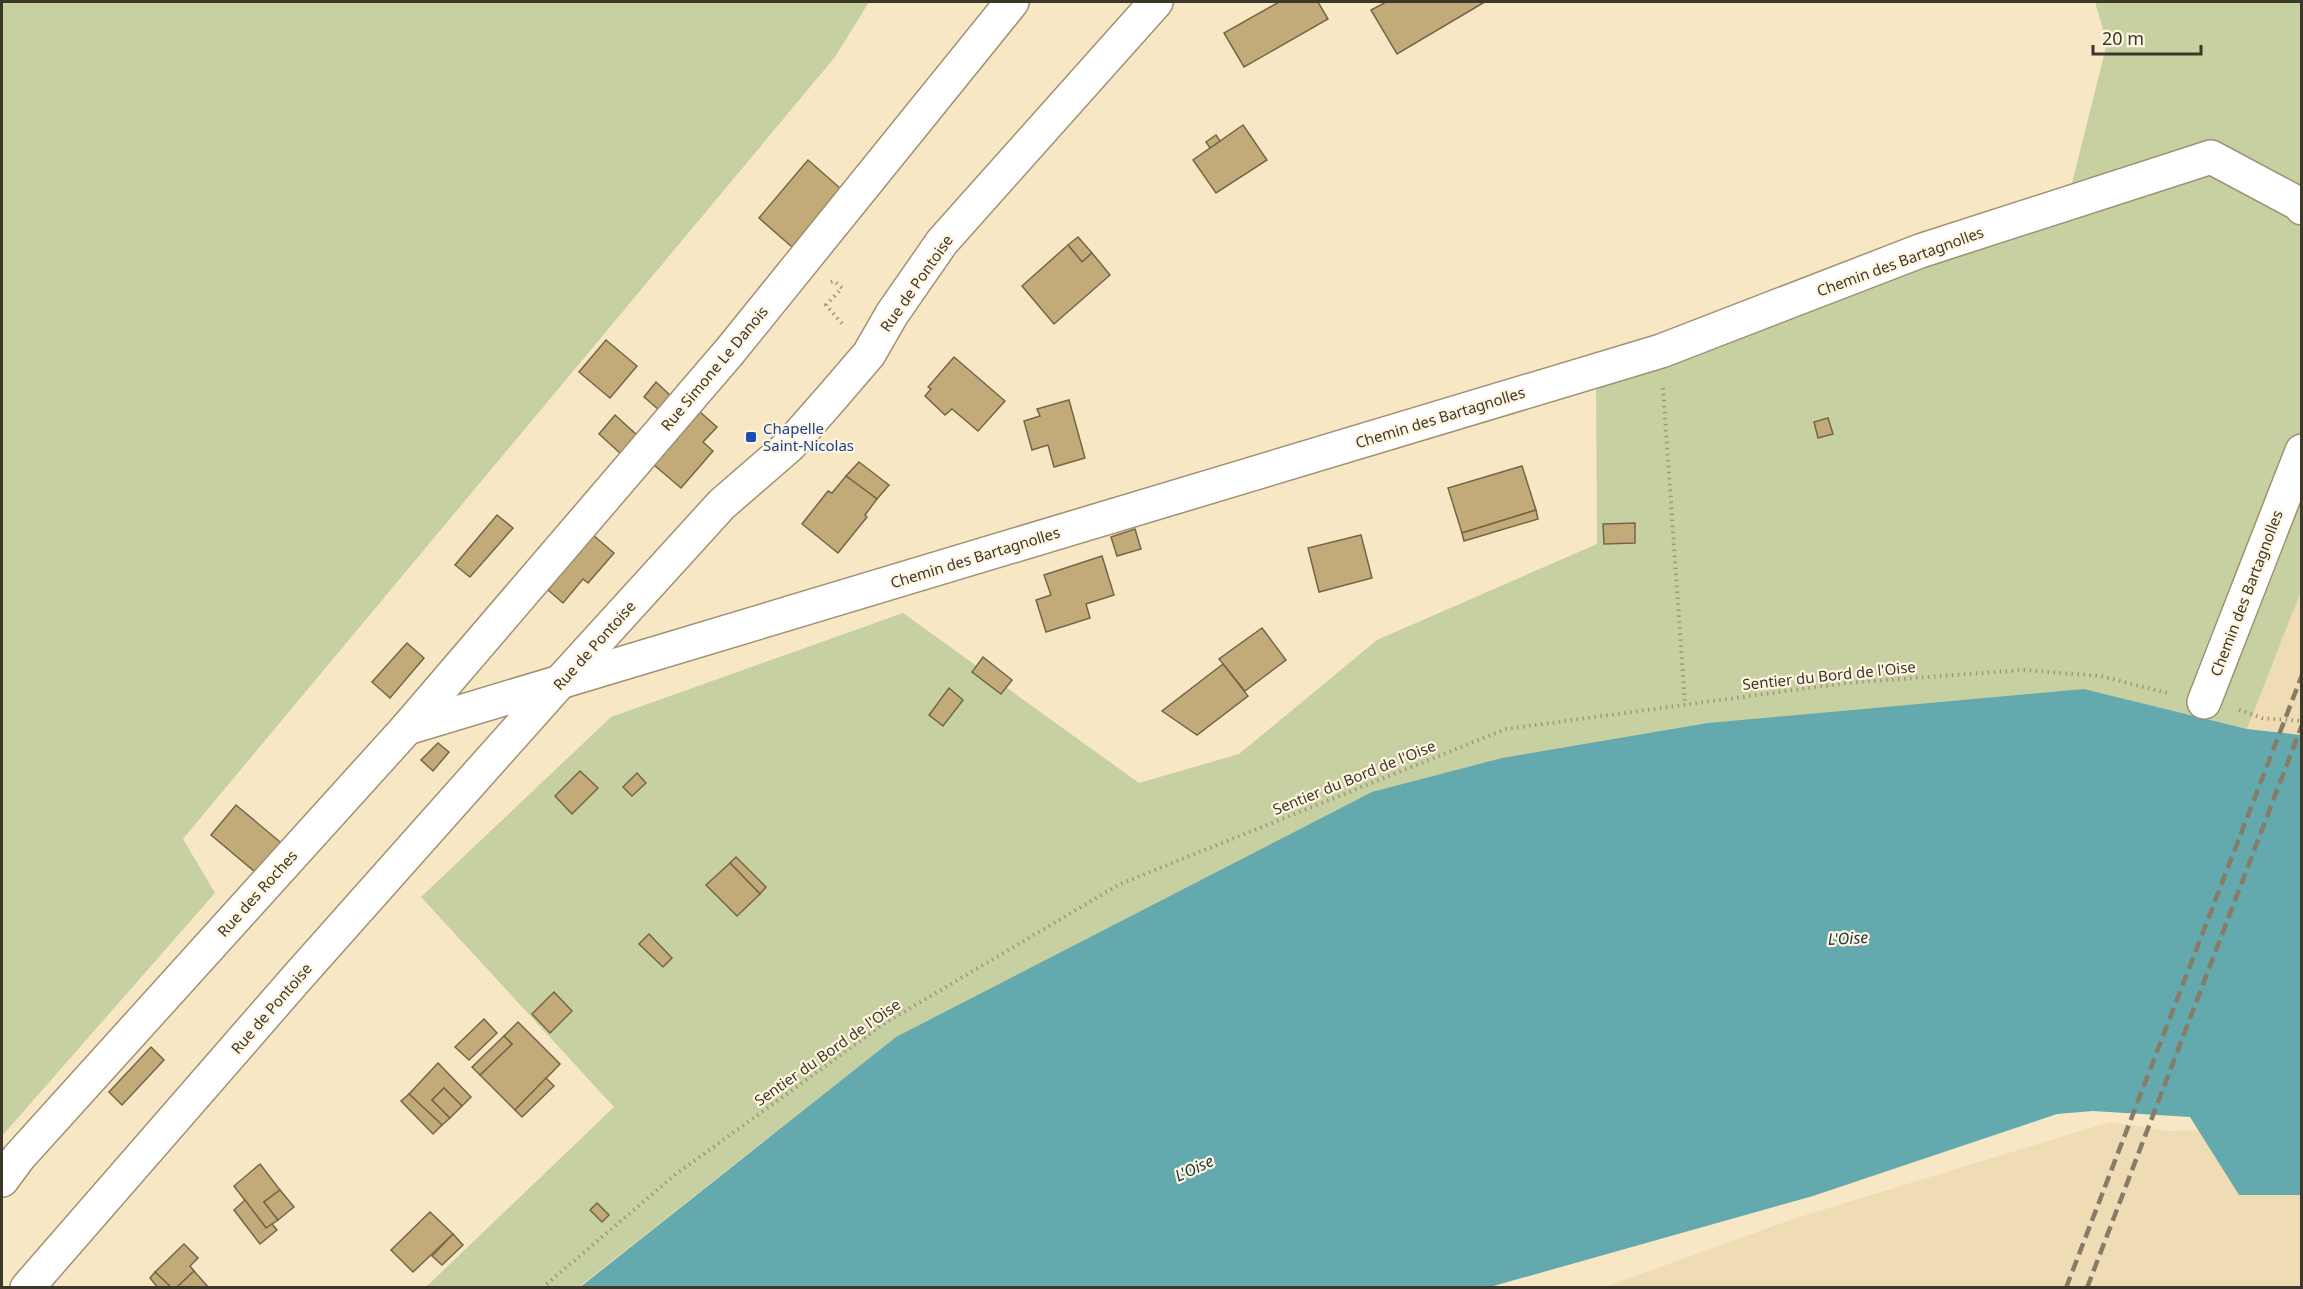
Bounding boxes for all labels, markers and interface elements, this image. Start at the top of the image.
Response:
scale bar [2093,18,2201,56]
text: 20 m [2102,26,2144,50]
street label: Chemin des Bartagnolles [1814,221,1986,301]
street label: Rue de Pontoise [875,231,957,335]
street label: Rue Simone Le Danois [656,302,772,434]
street label: Chemin des Bartagnolles [1353,382,1527,452]
place label: Chapelle Saint-Nicolas [763,418,854,455]
marker: Chapelle Saint-Nicolas [744,430,758,444]
street label: Chemin des Bartagnolles [2205,507,2287,679]
street label: Chemin des Bartagnolles [888,522,1062,592]
street label: Rue de Pontoise [548,596,640,694]
street label: Sentier du Bord de l'Oise [1741,656,1917,694]
street label: Sentier du Bord de l'Oise [1270,735,1438,819]
street label: Rue des Roches [213,845,301,941]
water label: L'Oise [1827,926,1869,950]
street label: Rue de Pontoise [226,958,316,1058]
street label: Sentier du Bord de l'Oise [750,994,904,1110]
water label: L'Oise [1171,1149,1217,1187]

